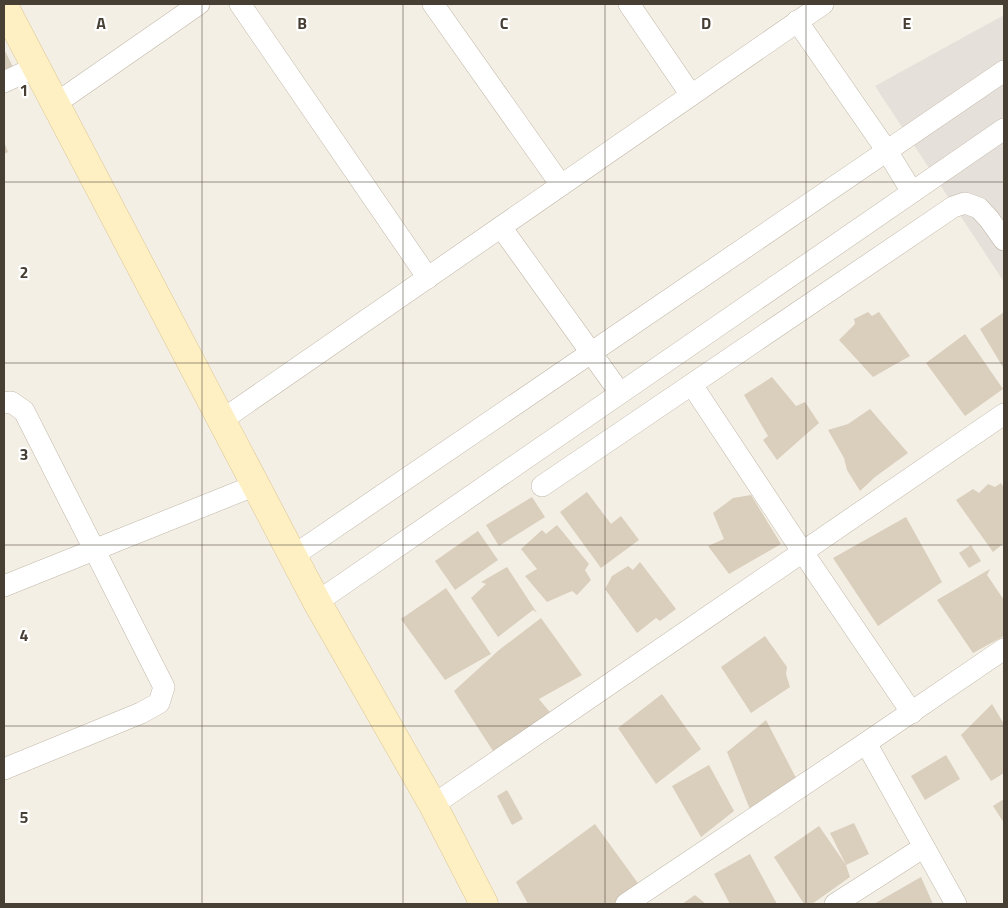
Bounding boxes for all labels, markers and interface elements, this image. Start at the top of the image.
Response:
text: A [96,11,106,35]
text: B [297,11,307,35]
text: C [500,11,509,35]
text: D [701,11,711,35]
text: E [903,11,912,35]
text: 1 [20,78,28,102]
text: 2 [20,260,28,284]
text: 3 [20,442,28,466]
text: 4 [20,623,29,647]
text: 5 [20,805,29,829]

